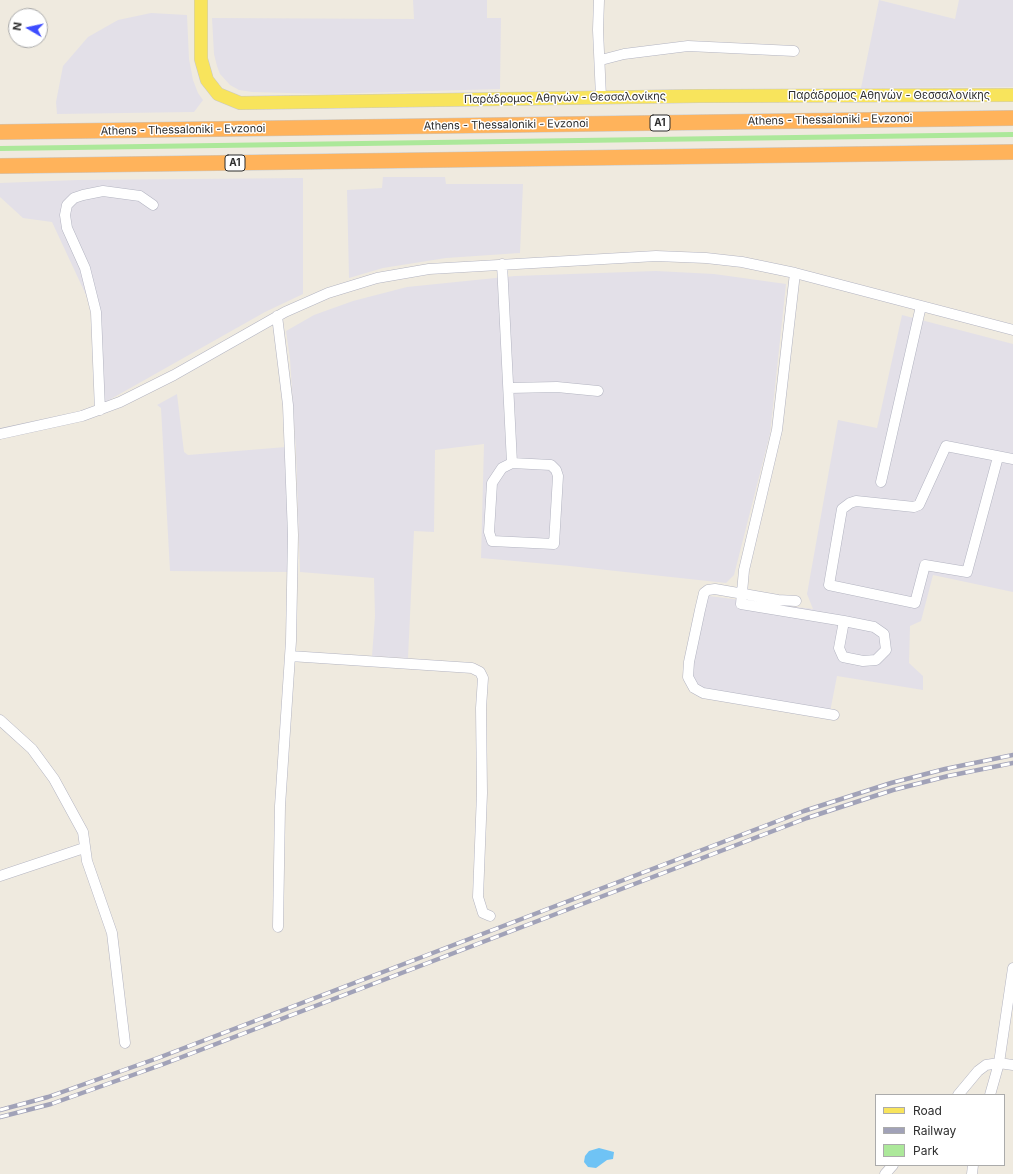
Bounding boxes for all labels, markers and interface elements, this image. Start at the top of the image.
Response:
north arrow [8,8,48,48]
text: N [10,21,25,32]
street label: Παράδρομος Αθηνών - Θεσσαλονίκης [788,89,990,103]
street label: Παράδρομος Αθηνών - Θεσσαλονίκης [464,90,666,106]
street label: Athens - Thessaloniki - Evzonoi [748,112,912,128]
road number: Α1 [650,115,670,131]
street label: Athens - Thessaloniki - Evzonoi [424,117,588,133]
street label: Athens - Thessaloniki - Evzonoi [101,122,265,138]
road number: Α1 [225,155,245,171]
legend [875,1094,1005,1166]
text: Road [913,1103,942,1118]
text: Railway [913,1123,956,1138]
text: Park [913,1143,939,1158]

